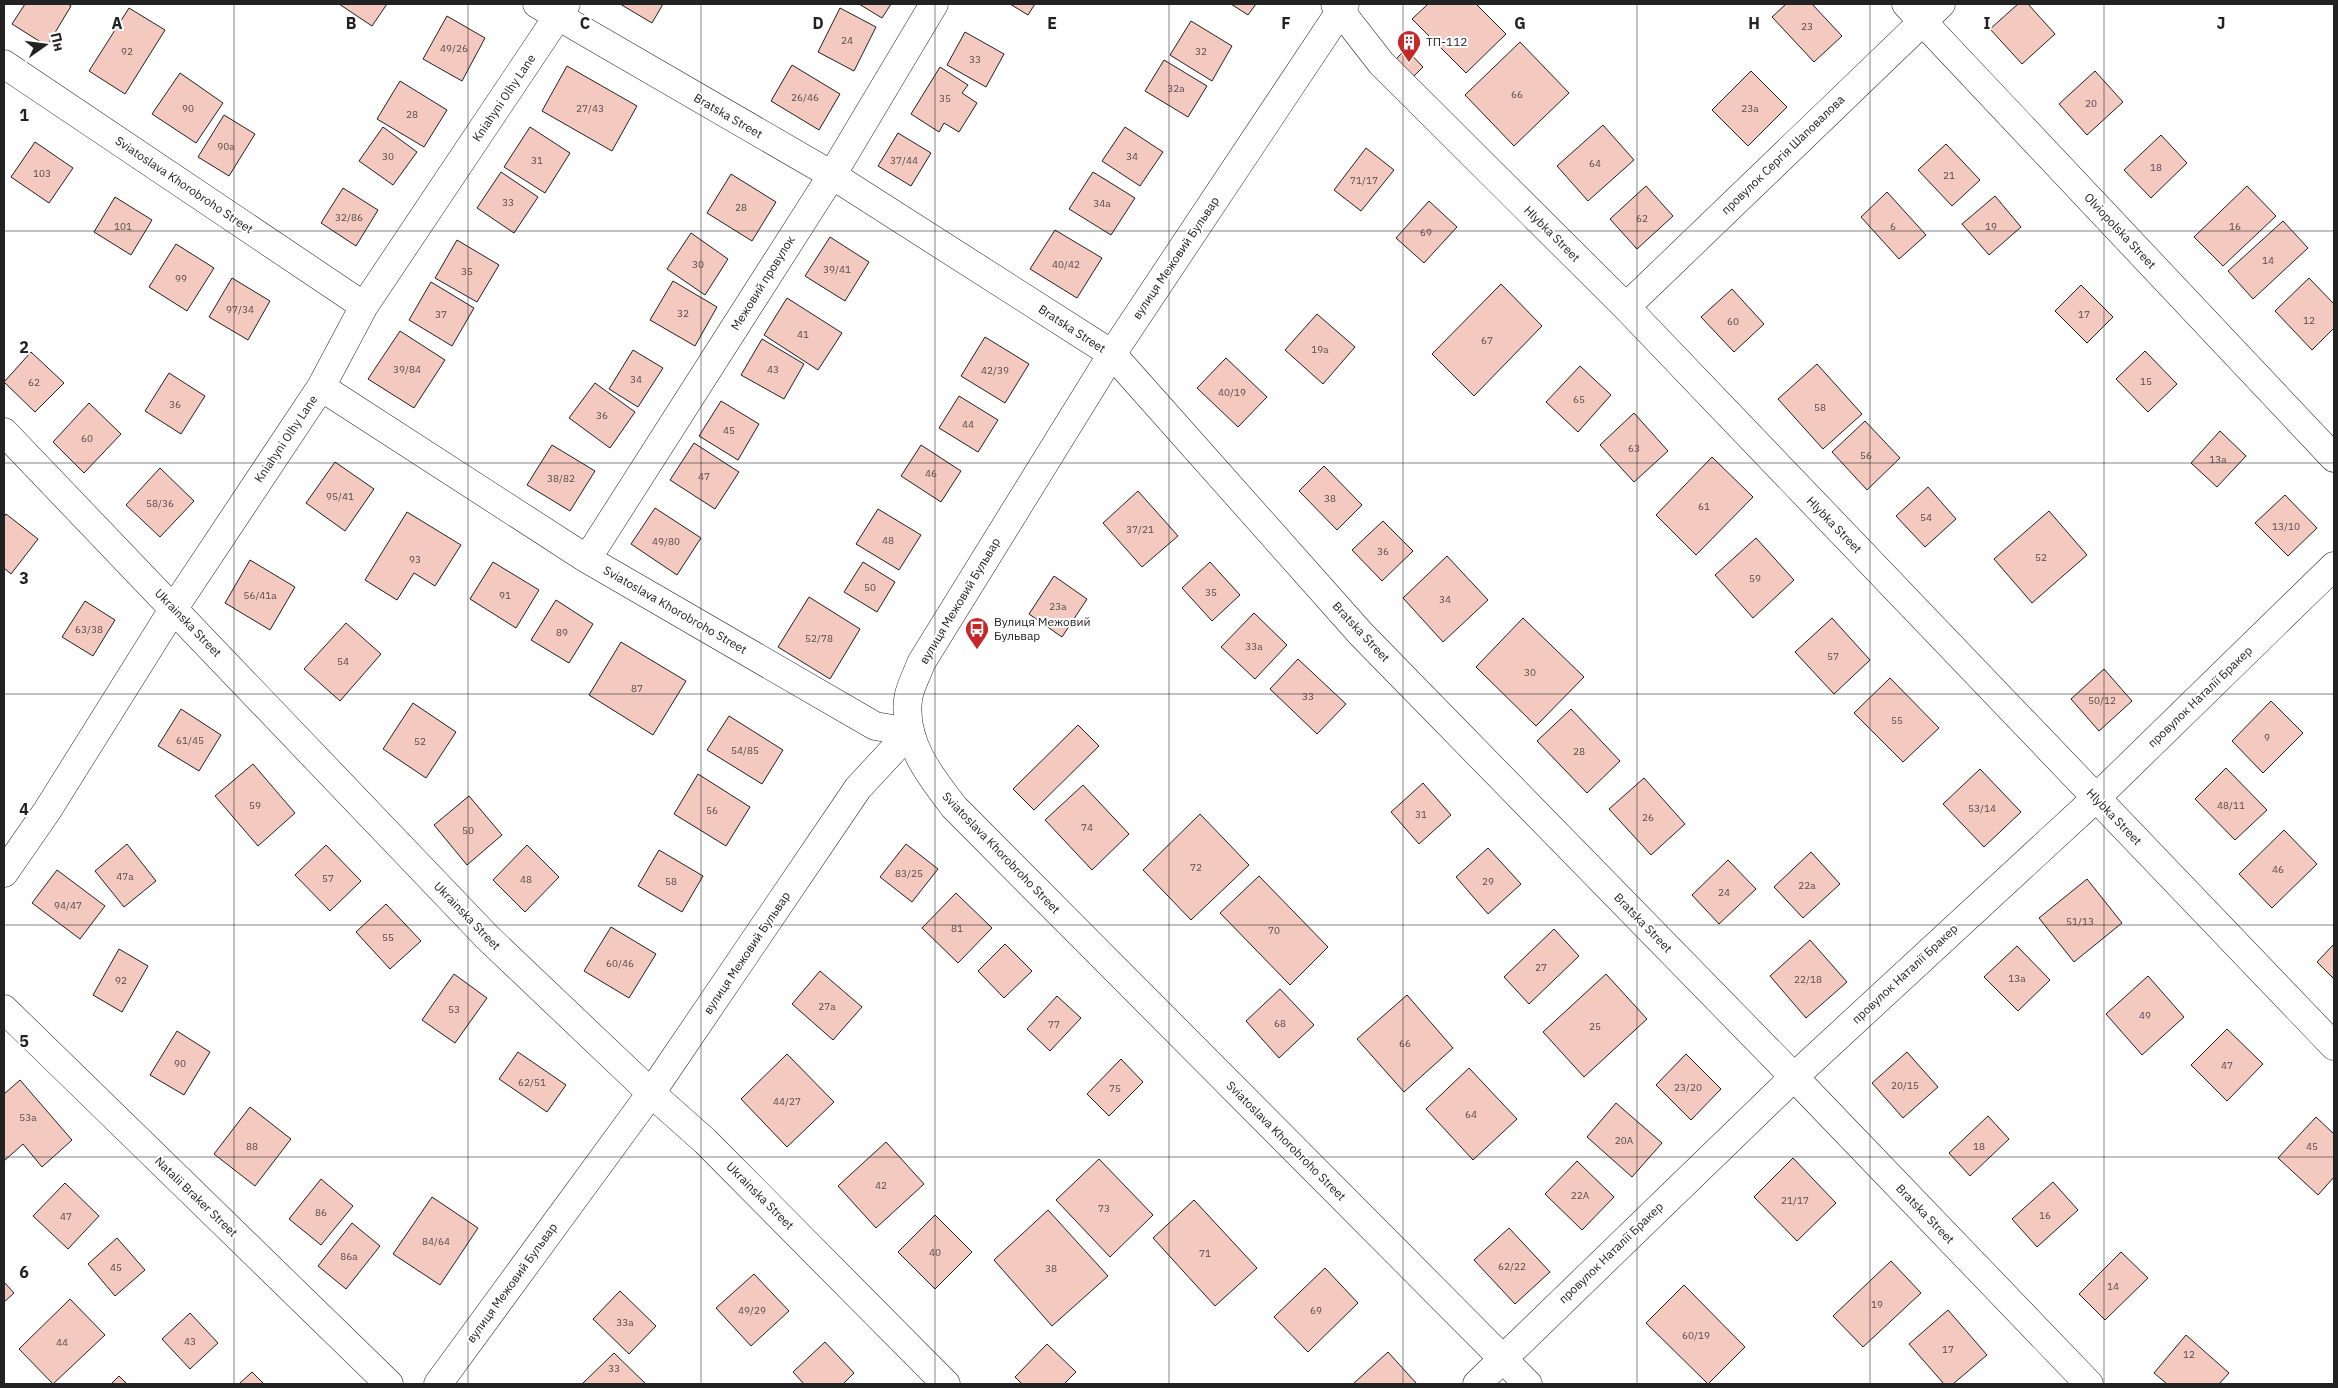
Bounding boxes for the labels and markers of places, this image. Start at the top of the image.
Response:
building icon: ТП-112 [1396,29,1422,63]
place label: ТП-112 [1426,34,1468,49]
place label: Вулиця Межовий Бульвар [994,614,1091,643]
bus stop icon: Вулиця Межовий Бульвар [964,616,990,650]

